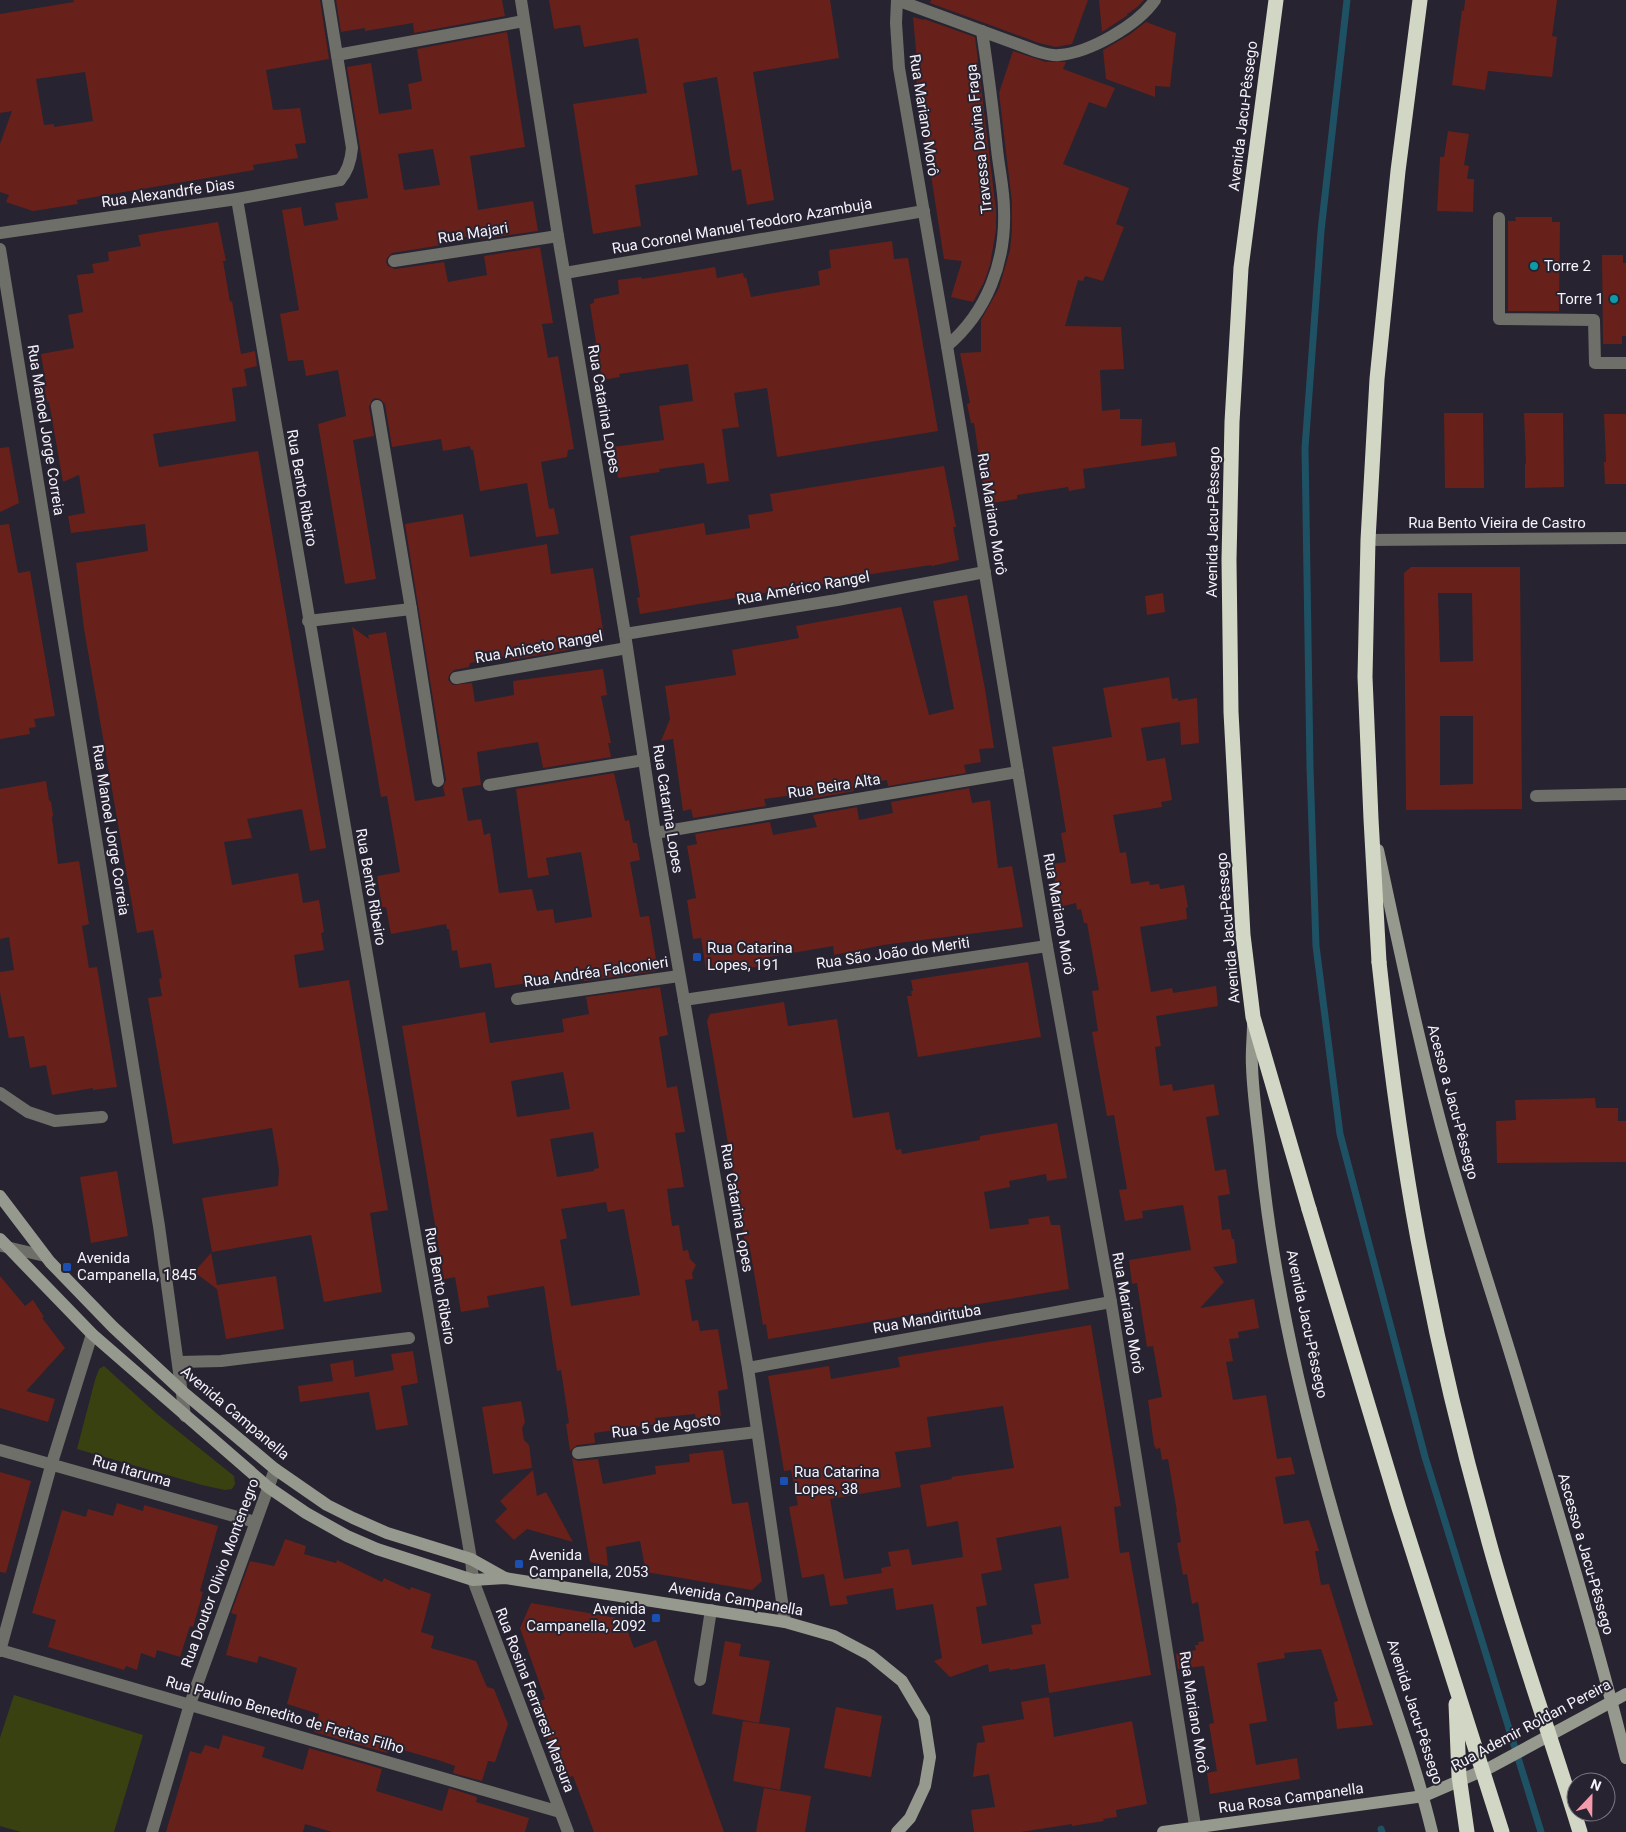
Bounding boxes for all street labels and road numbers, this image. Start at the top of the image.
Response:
street label: Avenida Jacu-Pêssego [1225,40,1261,192]
street label: Rua Mariano Morô [905,53,943,177]
street label: Travessa Davina Fraga [962,63,996,215]
street label: Rua Alexandrfe Dias [100,175,236,211]
street label: Rua Coronel Manuel Teodoro Azambuja [611,194,873,258]
street label: Rua Majari [436,219,510,247]
street label: Rua Manoel Jorge Correia [24,343,68,517]
street label: Rua Catarina Lopes [584,343,624,475]
street label: Rua Bento Ribeiro [283,428,321,548]
street label: Avenida Jacu-Pêssego [1203,446,1223,598]
street label: Rua Mariano Morô [973,452,1011,576]
street label: Rua Bento Vieira de Castro [1408,514,1586,532]
street label: Rua Américo Rangel [735,567,871,609]
street label: Rua Aniceto Rangel [474,627,604,667]
street label: Rua Manoel Jorge Correia [89,743,133,917]
street label: Rua Catarina Lopes [649,743,687,875]
street label: Rua Beira Alta [786,770,882,802]
street label: Rua Bento Ribeiro [352,827,390,947]
street label: Rua Mariano Morô [1039,852,1079,976]
street label: Avenida Jacu-Pêssego [1212,852,1244,1004]
street label: Rua São João do Meriti [815,933,971,973]
street label: Rua Andréa Falconieri [523,953,669,991]
street label: Acesso a Jacu-Pêssego [1424,1023,1482,1181]
street label: Rua Catarina Lopes [717,1142,757,1274]
street label: Rua Bento Ribeiro [421,1226,459,1346]
street label: Avenida Jacu-Pêssego [1282,1248,1332,1400]
street label: Rua Mariano Morô [1108,1251,1148,1375]
street label: Rua Mandirituba [872,1301,982,1337]
street label: Avenida Campanella [177,1362,293,1464]
street label: Rua 5 de Agosto [611,1410,721,1442]
street label: Rua Itaruma [90,1451,174,1491]
street label: Ascesso a Jacu-Pêssego [1554,1471,1618,1637]
street label: Rua Doutor Olivio Montenegro [177,1476,263,1670]
street label: Avenida Campanella [667,1578,805,1620]
street label: Rua Rosina Ferraresi Marsura [491,1605,579,1795]
street label: Avenida Jacu-Pêssego [1383,1637,1447,1787]
street label: Rua Mariano Morô [1175,1650,1213,1774]
street label: Rua Paulino Benedito de Freitas Filho [164,1672,406,1758]
street label: Rua Ademir Roldan Pereira [1448,1675,1614,1775]
street label: Rua Rosa Campanella [1217,1779,1365,1817]

